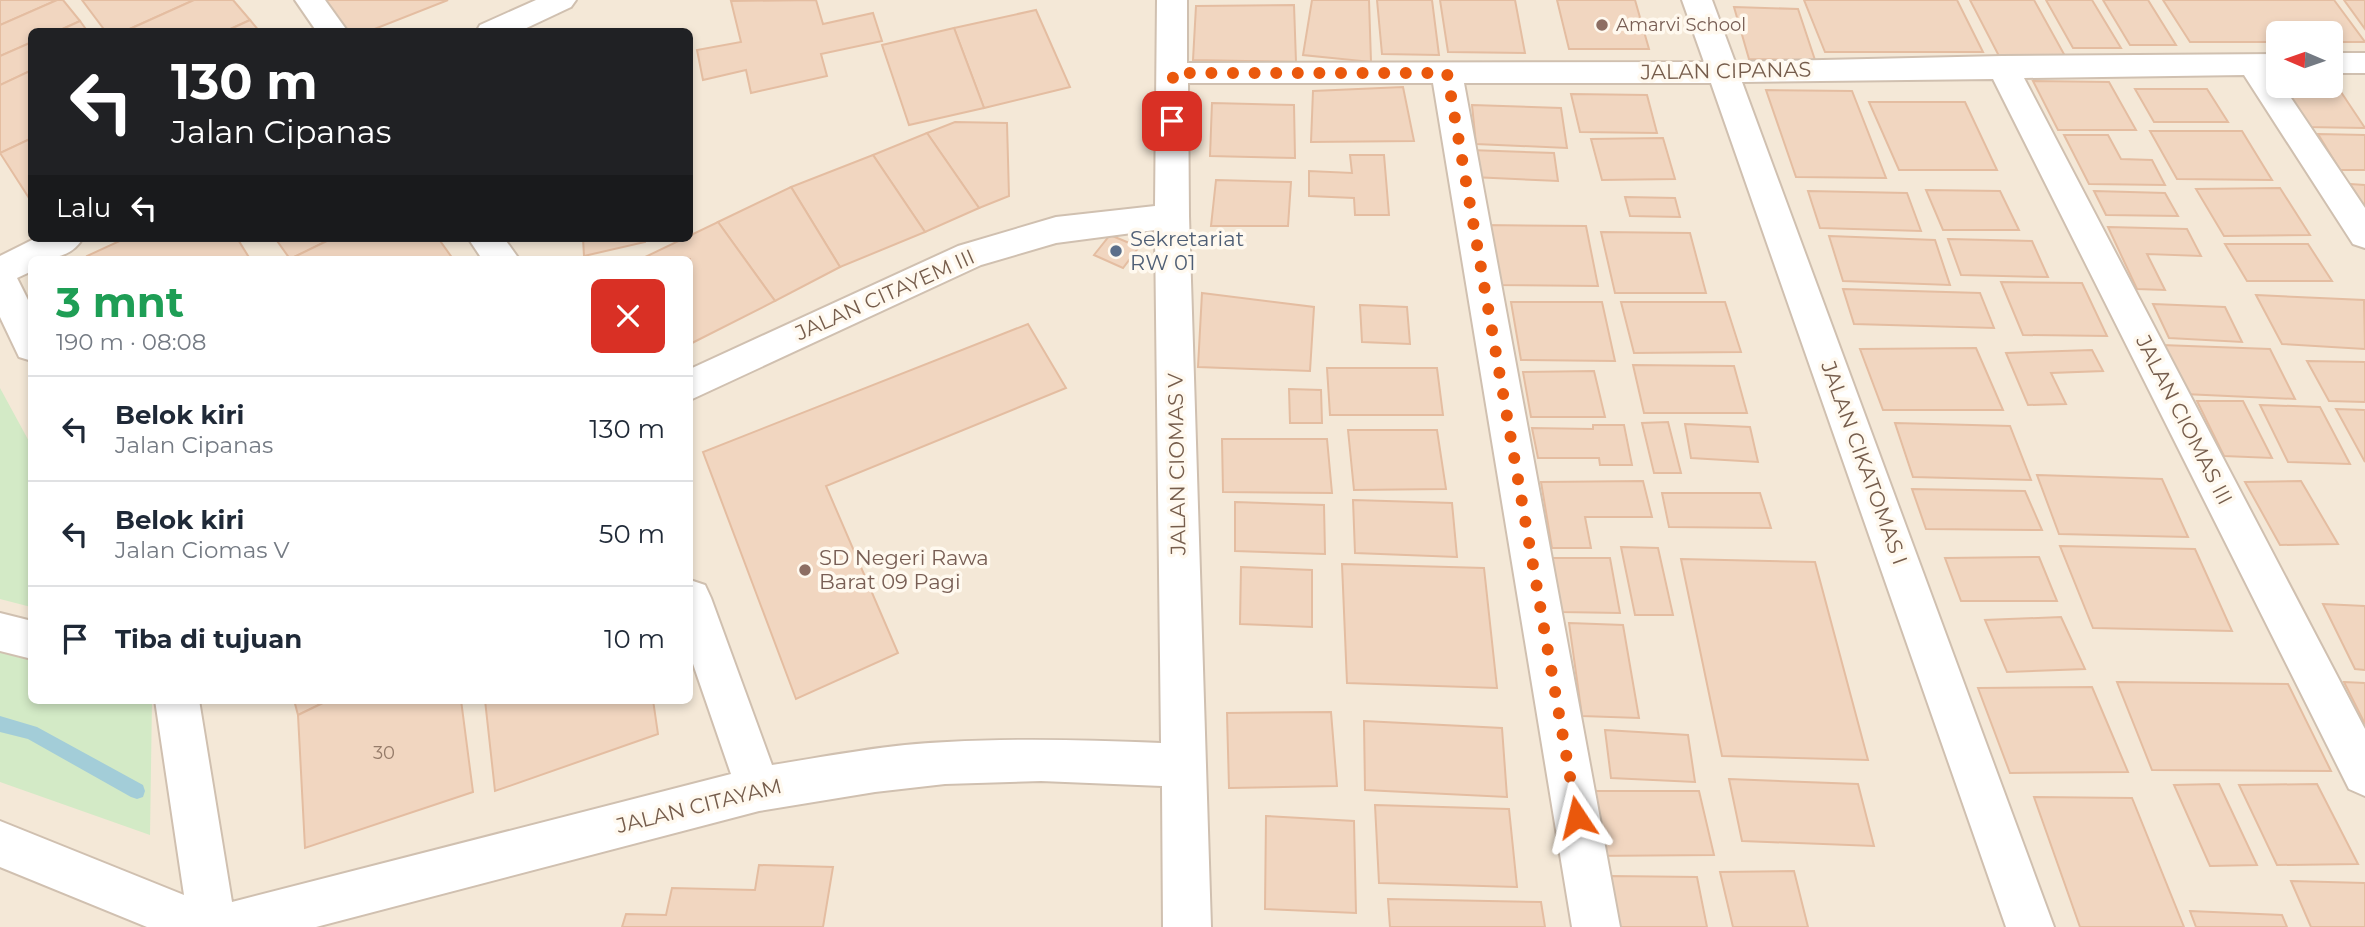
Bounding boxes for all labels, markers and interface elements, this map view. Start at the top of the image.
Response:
place label: Amarvi School [1616,14,1746,36]
marker: Amarvi School [1594,17,1610,33]
north arrow [2266,21,2343,98]
map controls [2266,21,2343,98]
text: 130 m [171,52,318,111]
icon: left [56,56,147,147]
street label: JALAN CIPANAS [1639,57,1812,85]
pin [1142,91,1202,151]
icon: arrive [1153,102,1191,140]
text: Jalan Cipanas [171,112,391,151]
icon: left [125,189,163,227]
text: Lalu [56,192,111,224]
place label: Sekretariat RW 01 [1130,226,1244,275]
marker: Sekretariat RW 01 [1108,243,1124,259]
street label: JALAN CITAYEM III [790,244,978,346]
text: 3 mnt [56,276,184,328]
button: close [591,279,665,353]
text: 190 m · 08:08 [56,328,207,356]
street label: JALAN CIOMAS III [2130,330,2238,509]
street label: JALAN CIKATOMAS I [1816,357,1913,568]
street label: JALAN CIOMAS V [1162,372,1191,556]
text: Belok kiri [115,399,244,431]
icon: left [56,410,94,448]
text: 130 m [589,413,665,445]
text: Jalan Cipanas [115,431,273,459]
text: Belok kiri [115,504,244,536]
icon: left [56,515,94,553]
text: 50 m [599,518,665,550]
text: Jalan Ciomas V [115,536,290,564]
place label: SD Negeri Rawa Barat 09 Pagi [819,545,989,594]
marker: SD Negeri Rawa Barat 09 Pagi [797,562,813,578]
icon: arrive [56,620,94,658]
text: Tiba di tujuan [115,623,302,655]
text: 10 m [604,623,665,655]
house number: 30 [373,742,395,764]
street label: JALAN CITAYAM [613,773,784,838]
position arrow [1540,780,1614,854]

